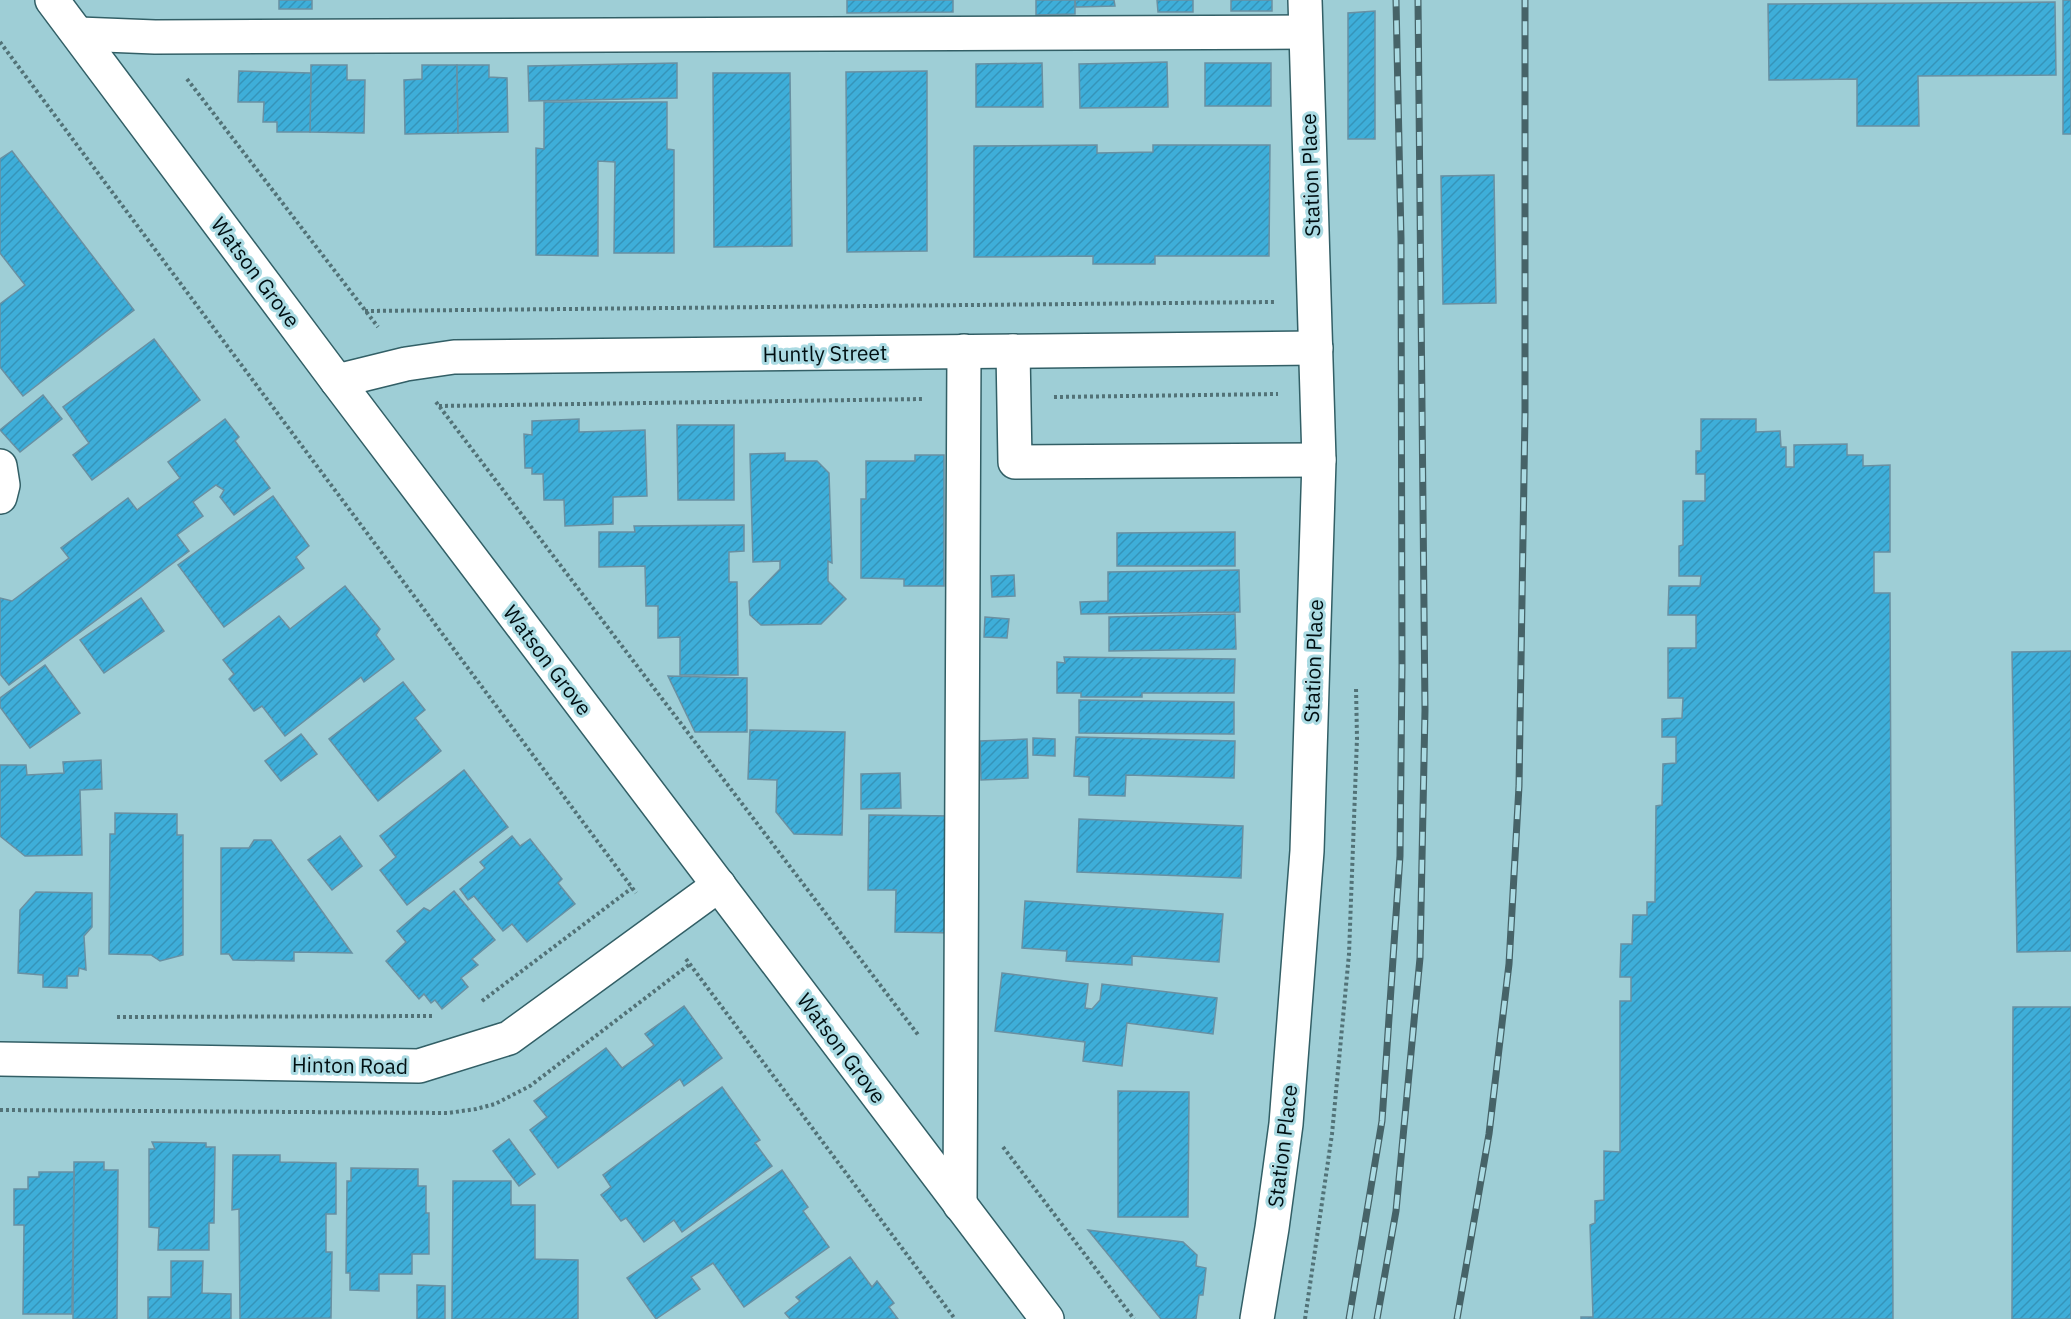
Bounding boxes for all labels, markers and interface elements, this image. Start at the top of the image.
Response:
street label: Station Place [1294,113,1326,237]
street label: Watson Grove [205,211,307,333]
street label: Huntly Street [762,338,888,368]
street label: Watson Grove [497,599,599,721]
street label: Station Place [1297,599,1329,723]
street label: Watson Grove [791,987,893,1109]
street label: Hinton Road [292,1050,408,1080]
street label: Station Place [1261,1083,1303,1209]

